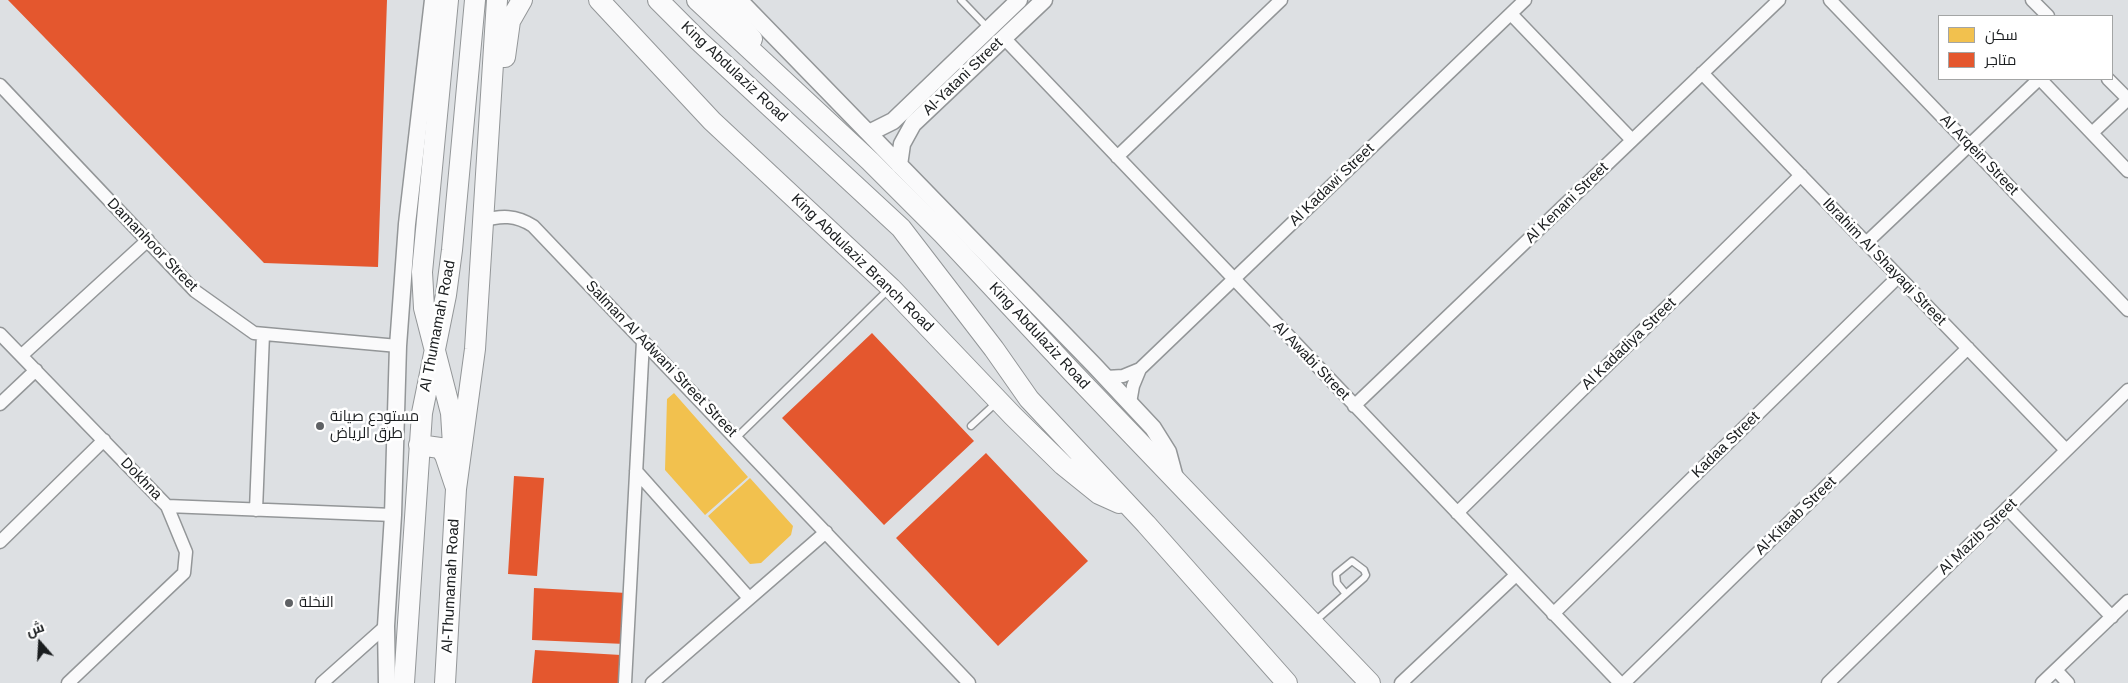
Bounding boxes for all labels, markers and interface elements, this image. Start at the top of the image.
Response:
legend [1938,15,2113,80]
street label: King Abdulaziz Road [677,18,791,126]
text: سكن [1985,26,2018,43]
street label: Al-Yatani Street [919,34,1007,120]
text: متاجر [1985,51,2016,68]
street label: Al Arqein Street [1936,111,2022,199]
street label: Al Kadawi Street [1286,140,1378,230]
street label: Al Kenani Street [1522,159,1612,247]
street label: King Abdulaziz Branch Road [787,190,937,336]
street label: Damanhoor Street [103,195,201,295]
street label: Ibrahim Al Shayaqi Street [1818,195,1950,329]
street label: Al Thumamah Road [416,259,460,393]
street label: Salman Al Adwani Street Street [582,277,740,441]
street label: King Abdulaziz Road [985,279,1093,393]
street label: Al Kadadiya Street [1578,294,1680,394]
street label: Al Awabi Street [1269,318,1353,404]
place label: مستودع صيانة طرق الرياض [330,408,419,443]
street label: Kadaa Street [1688,408,1764,482]
marker: مستودع صيانة طرق الرياض [314,420,326,432]
street label: Dokhna [117,454,165,504]
street label: Al-Kitaab Street [1752,473,1840,559]
street label: Al Mazib Street [1935,495,2021,579]
street label: Al-Thumamah Road [438,519,464,653]
place label: النخلة [299,594,334,612]
marker: النخلة [283,597,295,609]
north arrow [15,618,65,668]
text: ش [24,618,46,639]

